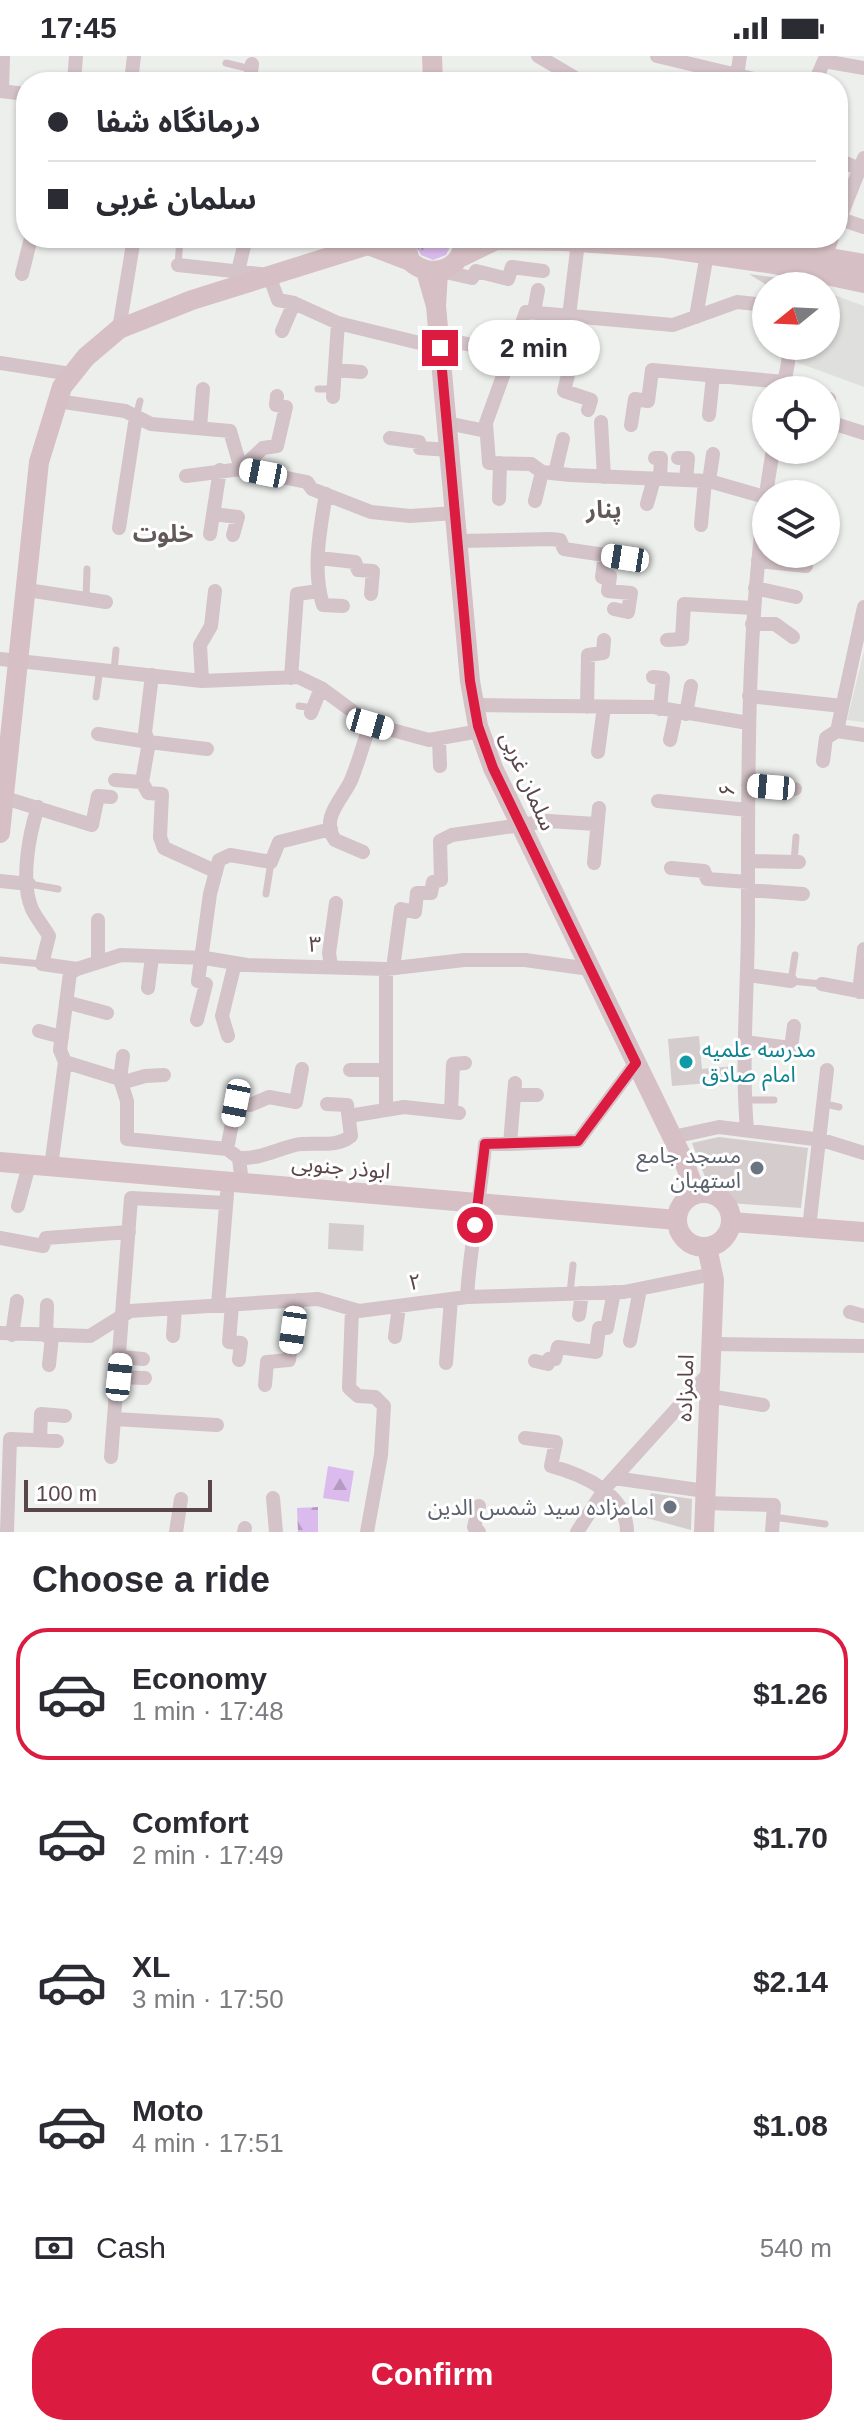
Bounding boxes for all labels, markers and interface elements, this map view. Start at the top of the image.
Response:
text: 17:45 [40,11,117,44]
text: درمانگاه شفا [96,105,260,138]
text: سلمان غربی [96,182,256,215]
north arrow [752,272,840,360]
map controls [752,272,840,568]
callout: 2 min [468,320,600,376]
route end [422,330,458,366]
text: 2 min [500,333,568,363]
button: locate [752,376,840,464]
car [237,457,289,489]
button: layers [752,480,840,568]
district label: پنار [585,496,622,525]
district label: خلوت [133,520,193,548]
car [599,542,651,574]
car [344,706,396,742]
street label: سلمان غربی [495,728,561,834]
car [746,773,796,801]
street label: ۶ [714,784,739,796]
street label: ۳ [308,931,322,957]
place label: مدرسه علمیه امام صادق [702,1037,816,1091]
marker: مدرسه علمیه امام صادق [677,1053,695,1071]
car [220,1077,252,1129]
place label: مسجد جامع استهبان [636,1143,741,1193]
street label: ابوذر جنوبی [290,1150,392,1185]
marker: مسجد جامع استهبان [748,1159,766,1177]
route start [457,1207,493,1243]
street label: ۲ [407,1269,423,1295]
car [278,1305,308,1355]
car [105,1352,133,1402]
street label: امامزاده [671,1354,699,1422]
scale bar [24,1476,212,1512]
text: 100 m [36,1481,97,1506]
place label: امامزاده سید شمس الدین [428,1495,654,1520]
marker: امامزاده سید شمس الدین [661,1498,679,1516]
text: Choose a ride [32,1559,270,1600]
icon: car [36,1658,108,1730]
text: Economy [132,1662,267,1695]
text: $1.26 [753,1677,828,1710]
text: 1 min · 17:48 [132,1696,284,1726]
icon: car [36,1802,108,1874]
text: Comfort [132,1806,249,1839]
text: $1.70 [753,1821,828,1854]
text: 2 min · 17:49 [132,1840,284,1870]
icon: car [36,1946,108,2018]
text: XL [132,1950,170,1983]
text: $2.14 [753,1965,828,1998]
text: 3 min · 17:50 [132,1984,284,2014]
icon: car [36,2090,108,2162]
text: Moto [132,2094,204,2127]
text: $1.08 [753,2109,828,2142]
text: 4 min · 17:51 [132,2128,284,2158]
icon: cash [32,2226,76,2270]
text: Cash [96,2231,166,2264]
text: 540 m [760,2233,832,2263]
button: Confirm [32,2328,832,2420]

